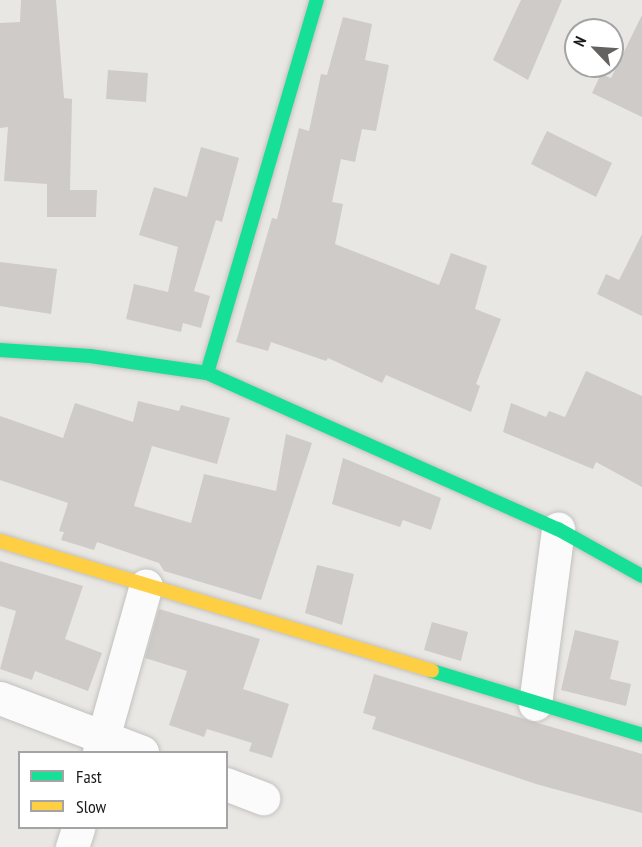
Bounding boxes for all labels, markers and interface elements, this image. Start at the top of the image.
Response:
north arrow [564,18,624,78]
text: N [569,33,590,49]
legend [18,751,228,829]
text: Fast [76,765,102,788]
text: Slow [76,795,106,818]

